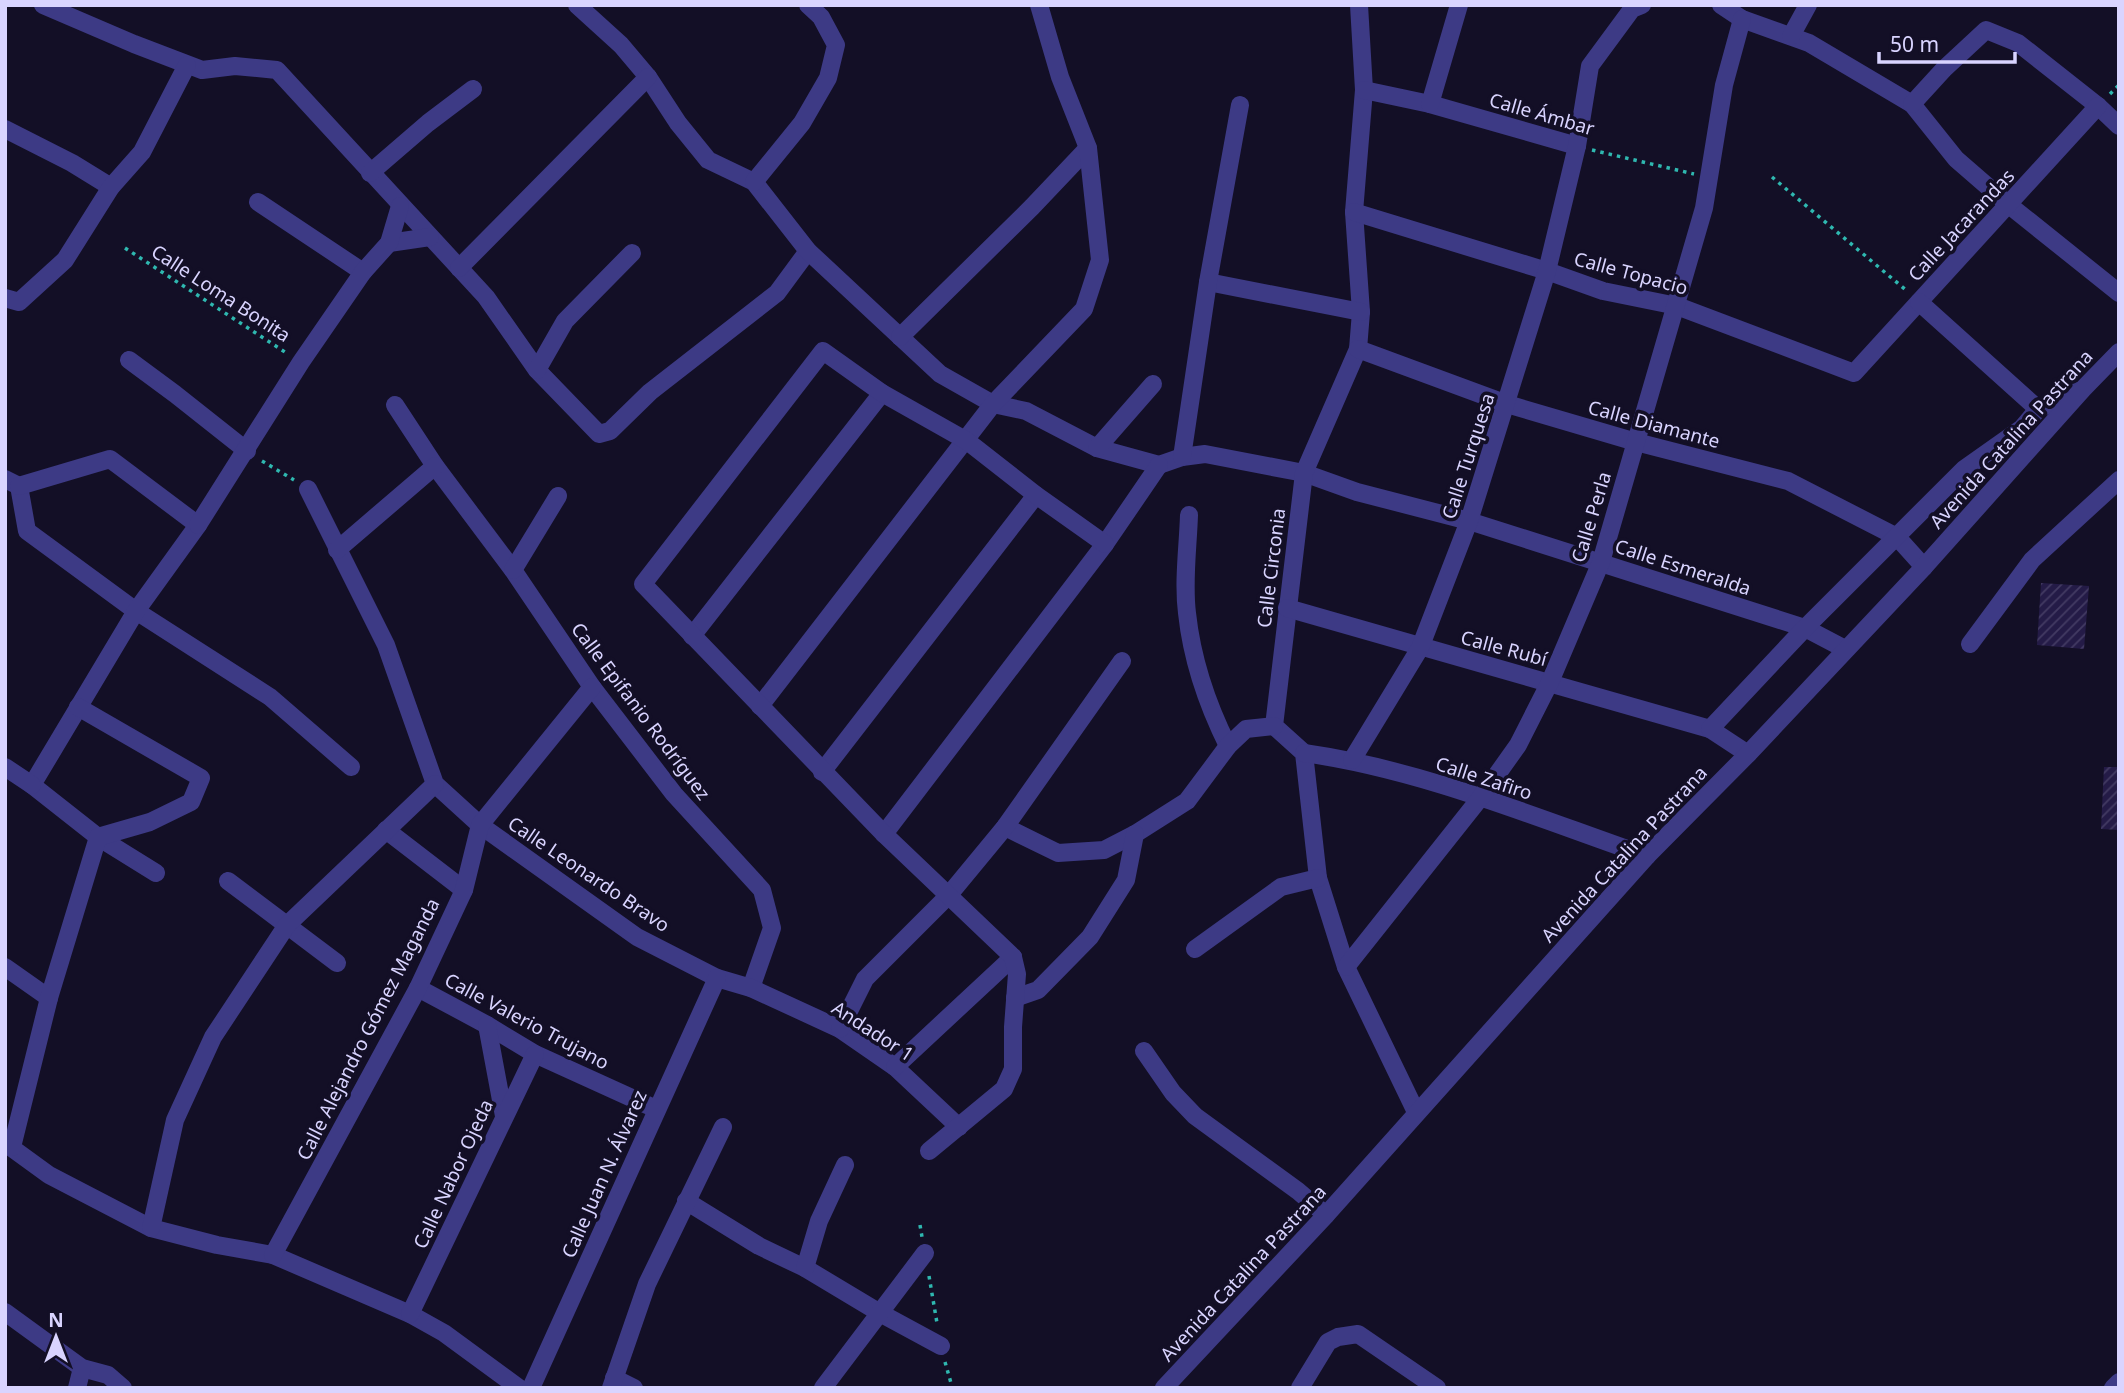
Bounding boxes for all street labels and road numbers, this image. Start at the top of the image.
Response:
street label: Calle Ámbar [1486,87,1598,141]
street label: Calle Jacarandas [1902,163,2020,287]
street label: Calle Loma Bonita [146,238,296,348]
street label: Calle Topacio [1571,245,1691,301]
street label: Avenida Catalina Pastrana [1924,344,2098,534]
street label: Calle Turquesa [1435,390,1501,522]
street label: Calle Diamante [1585,394,1723,454]
street label: Calle Perla [1565,468,1617,566]
street label: Calle Circonia [1251,507,1291,629]
street label: Calle Esmeralda [1612,533,1754,601]
street label: Calle Epifanio Rodríguez [566,617,716,805]
street label: Calle Rubí [1458,624,1551,672]
street label: Calle Zafiro [1432,750,1536,806]
street label: Avenida Catalina Pastrana [1535,760,1713,948]
street label: Calle Leonardo Bravo [503,810,675,938]
street label: Calle Alejandro Gómez Maganda [290,894,446,1164]
street label: Calle Valerio Trujano [440,967,614,1075]
street label: Andador 1 [827,995,919,1067]
street label: Calle Juan N. Álvarez [555,1086,653,1262]
street label: Calle Nabor Ojeda [407,1095,499,1253]
street label: Avenida Catalina Pastrana [1154,1179,1332,1367]

